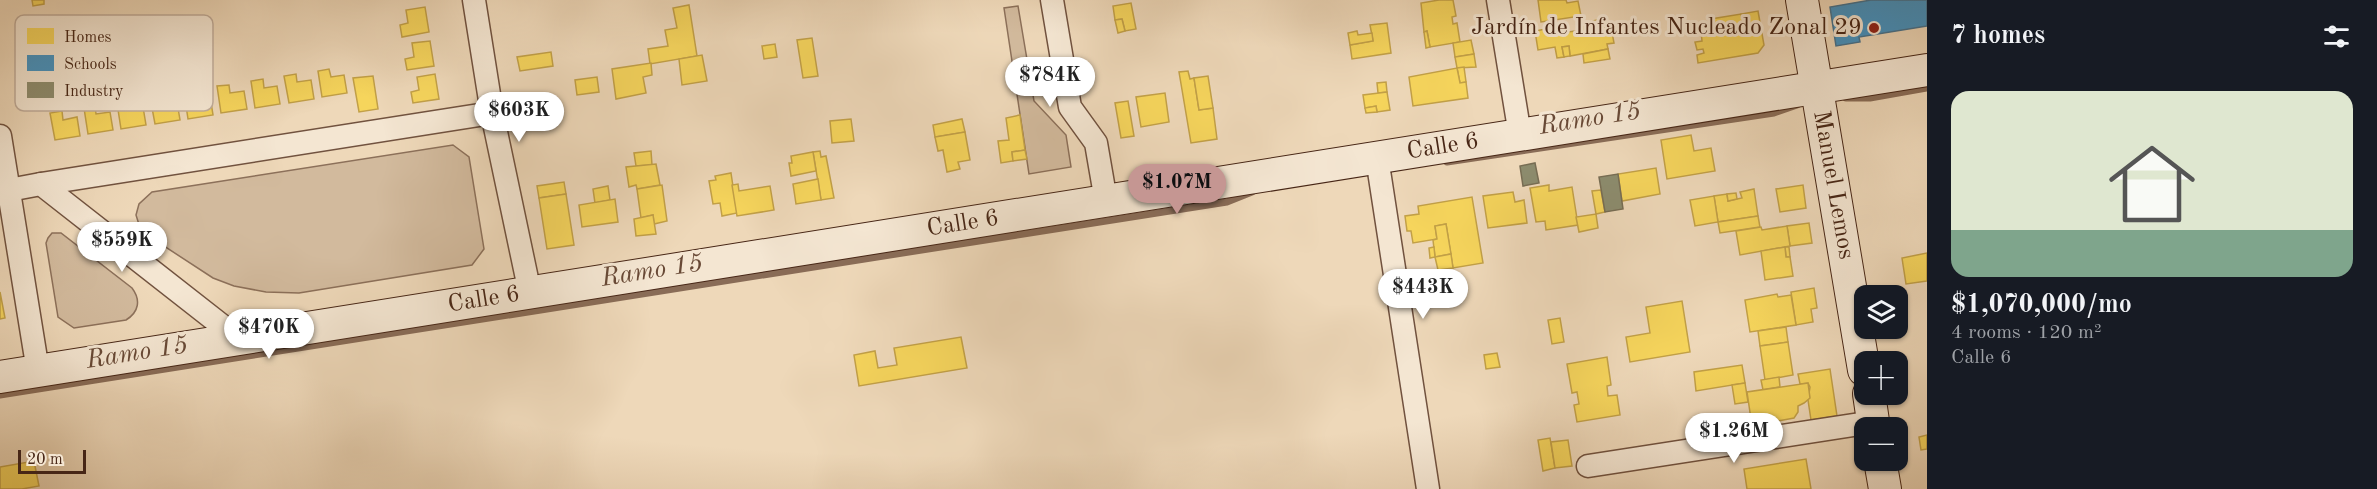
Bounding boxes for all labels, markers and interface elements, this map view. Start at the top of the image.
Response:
legend [15,15,213,111]
place label: Jardín de Infantes Nucleado Zonal 29 [1471,16,1862,40]
icon: filters [2320,20,2353,53]
marker: Jardín de Infantes Nucleado Zonal 29 [1867,21,1881,35]
text: 7 homes [1951,23,2045,49]
text: Homes [64,30,112,46]
text: Schools [64,57,117,73]
pin: $784K [1008,57,1092,108]
text: $784K [1019,66,1081,86]
text: Industry [64,84,124,100]
pin: $603K [477,92,561,143]
water label: Ramo 15 [1536,98,1643,140]
text: $603K [488,101,550,121]
street label: Manuel Lemos [1808,109,1858,261]
street label: Calle 6 [1405,129,1481,165]
icon: home [2098,130,2206,238]
pin: $1.07M [1128,164,1226,215]
text: $1.07M [1142,173,1212,193]
street label: Calle 6 [925,206,1001,242]
pin: $559K [80,222,164,273]
text: $559K [91,231,153,251]
water label: Ramo 15 [598,250,705,292]
pin: $443K [1381,269,1465,320]
text: $443K [1392,278,1454,298]
street label: Calle 6 [446,282,522,318]
map controls [1854,285,1908,471]
button: layers [1854,285,1908,339]
text: $1,070,000/mo [1951,292,2132,318]
pin: $470K [227,309,311,360]
text: $470K [238,318,300,338]
text: 4 rooms · 120 m² [1951,323,2101,343]
water label: Ramo 15 [83,332,190,374]
text: Calle 6 [1951,348,2011,368]
button: + [1854,351,1908,405]
pin: $1.26M [1685,413,1783,464]
button: − [1854,417,1908,471]
text: $1.26M [1699,422,1769,442]
scale bar [18,447,86,474]
text: 20 m [27,452,63,468]

